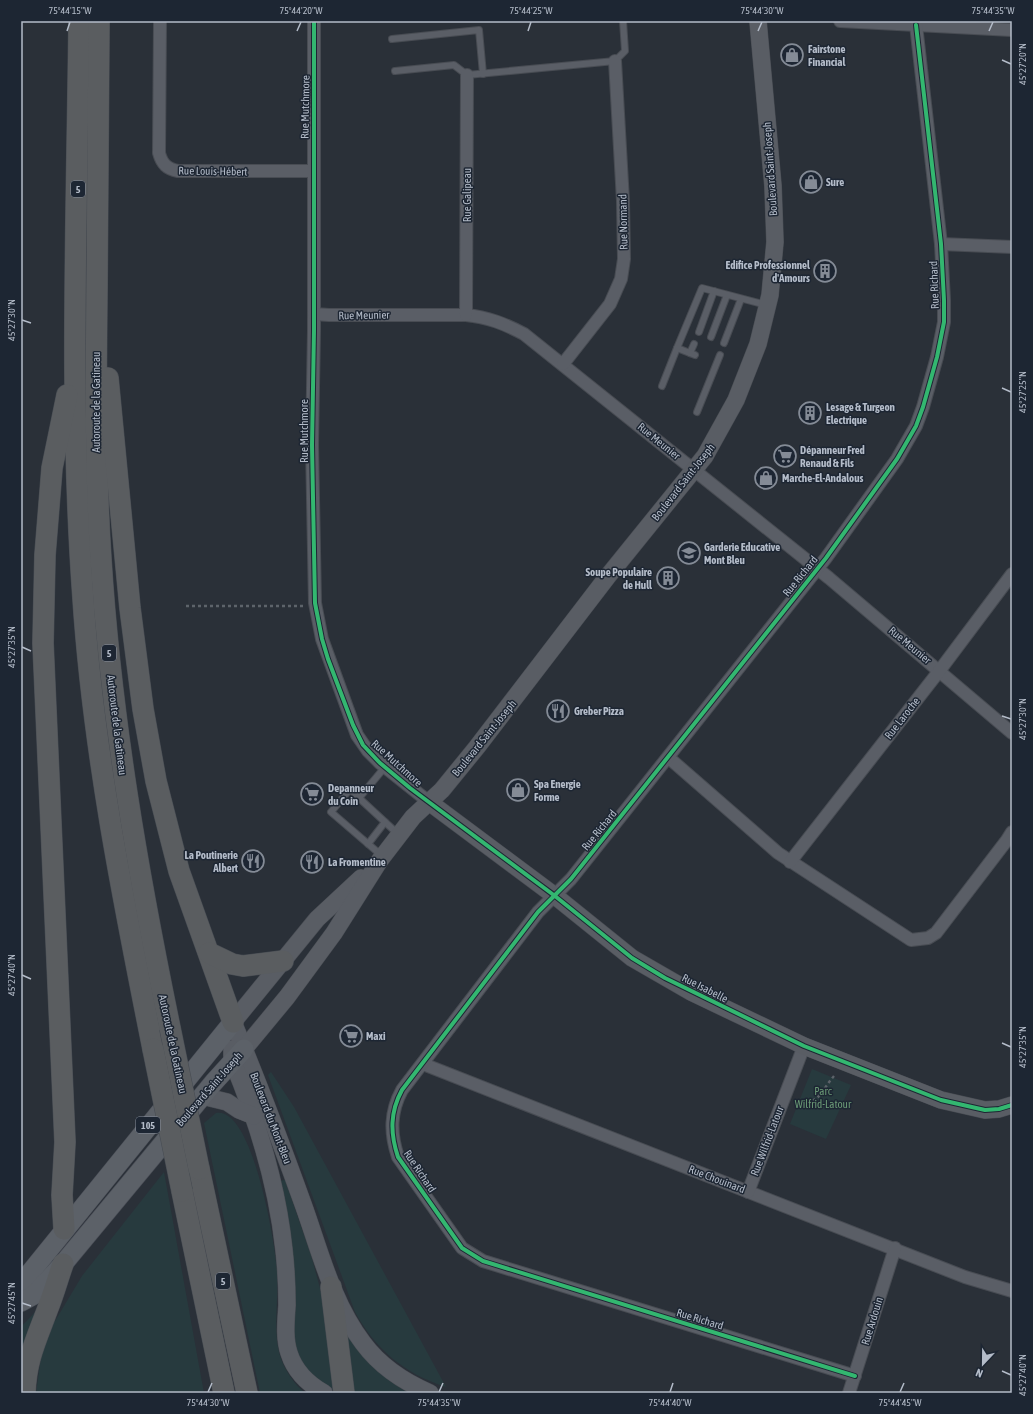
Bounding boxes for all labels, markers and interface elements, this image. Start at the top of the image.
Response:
text: 75°44'15"W [48,5,92,16]
text: 75°44'20"W [279,5,323,16]
text: 75°44'25"W [509,5,553,16]
text: 75°44'30"W [740,5,784,16]
text: 75°44'35"W [971,5,1015,16]
shop icon: Fairstone Financial [779,42,805,68]
place label: Fairstone Financial [808,43,846,68]
text: 45°27'20"N [1017,43,1028,85]
street label: Rue Mutchmore [298,75,312,139]
street label: Boulevard Saint-Joseph [761,121,779,217]
street label: Rue Louis-Hébert [178,164,248,178]
street label: Rue Galipeau [461,168,473,222]
shop icon: Sure [798,169,824,195]
place label: Sure [826,176,844,188]
road number: 5 [71,181,85,197]
street label: Rue Normand [617,194,629,250]
building icon: Edifice Professionnel d'Amours [812,258,838,284]
place label: Edifice Professionnel d'Amours [726,259,811,284]
street label: Rue Richard [927,261,941,309]
text: 45°27'30"N [6,299,17,341]
street label: Rue Meunier [338,309,390,321]
street label: Autoroute de la Gatineau [90,352,102,452]
text: 45°27'25"N [1017,371,1028,413]
street label: Rue Mutchmore [298,399,310,463]
building icon: Lesage & Turgeon Electrique [797,400,823,426]
place label: Lesage & Turgeon Electrique [826,401,895,426]
street label: Rue Meunier [635,420,683,462]
street label: Boulevard Saint-Joseph [649,441,717,523]
supermarket icon: Dépanneur Fred Renaud & Fils [772,443,798,469]
place label: Dépanneur Fred Renaud & Fils [800,444,865,469]
shop icon: Marche-El-Andalous [753,465,779,491]
place label: Marche-El-Andalous [782,472,864,484]
school or university icon: Garderie Educative Mont Bleu [676,540,702,566]
place label: Garderie Educative Mont Bleu [704,541,780,566]
street label: Rue Richard [780,553,820,599]
building icon: Soupe Populaire de Hull [655,565,681,591]
place label: Soupe Populaire de Hull [585,566,653,591]
street label: Rue Meunier [887,624,934,666]
text: 45°27'35"N [6,626,17,668]
road number: 5 [102,645,116,661]
street label: Autoroute de la Gatineau [105,674,129,776]
street label: Rue Laroche [882,695,922,741]
street label: Boulevard Saint-Joseph [450,697,518,779]
restaurant icon: Greber Pizza [545,698,571,724]
text: 45°27'30"N [1017,698,1028,740]
place label: Greber Pizza [574,705,624,717]
street label: Rue Mutchmore [369,737,425,789]
shop icon: Spa Energie Forme [505,777,531,803]
place label: Spa Energie Forme [534,778,581,803]
supermarket icon: Depanneur du Coin [299,781,325,807]
place label: Depanneur du Coin [328,782,374,807]
street label: Rue Richard [579,807,619,853]
restaurant icon: La Poutinerie Albert [240,848,266,874]
place label: La Poutinerie Albert [185,849,239,874]
restaurant icon: La Fromentine [299,849,325,875]
place label: La Fromentine [328,856,386,868]
text: 45°27'40"N [6,954,17,996]
street label: Rue Isabelle [680,971,730,1005]
street label: Autoroute de la Gatineau [157,993,189,1095]
supermarket icon: Maxi [338,1023,364,1049]
text: 45°27'35"N [1017,1026,1028,1068]
place label: Maxi [366,1030,386,1042]
street label: Boulevard Saint-Joseph [173,1049,245,1129]
street label: Boulevard du Mont-Bleu [248,1071,294,1165]
park label: Parc Wilfrid-Latour [795,1085,852,1110]
street label: Rue Wilfrid-Latour [748,1104,786,1178]
road number: 105 [136,1117,160,1133]
street label: Rue Richard [402,1148,438,1194]
street label: Rue Chouinard [687,1163,747,1195]
road number: 5 [216,1273,230,1289]
text: 45°27'45"N [6,1282,17,1324]
street label: Rue Ardouin [859,1296,885,1346]
street label: Rue Richard [675,1306,725,1332]
north arrow [963,1344,1003,1384]
text: 45°27'40"N [1017,1354,1028,1396]
text: N [974,1366,985,1380]
text: 75°44'30"W [186,1397,230,1408]
text: 75°44'35"W [417,1397,461,1408]
text: 75°44'40"W [648,1397,692,1408]
text: 75°44'45"W [878,1397,922,1408]

